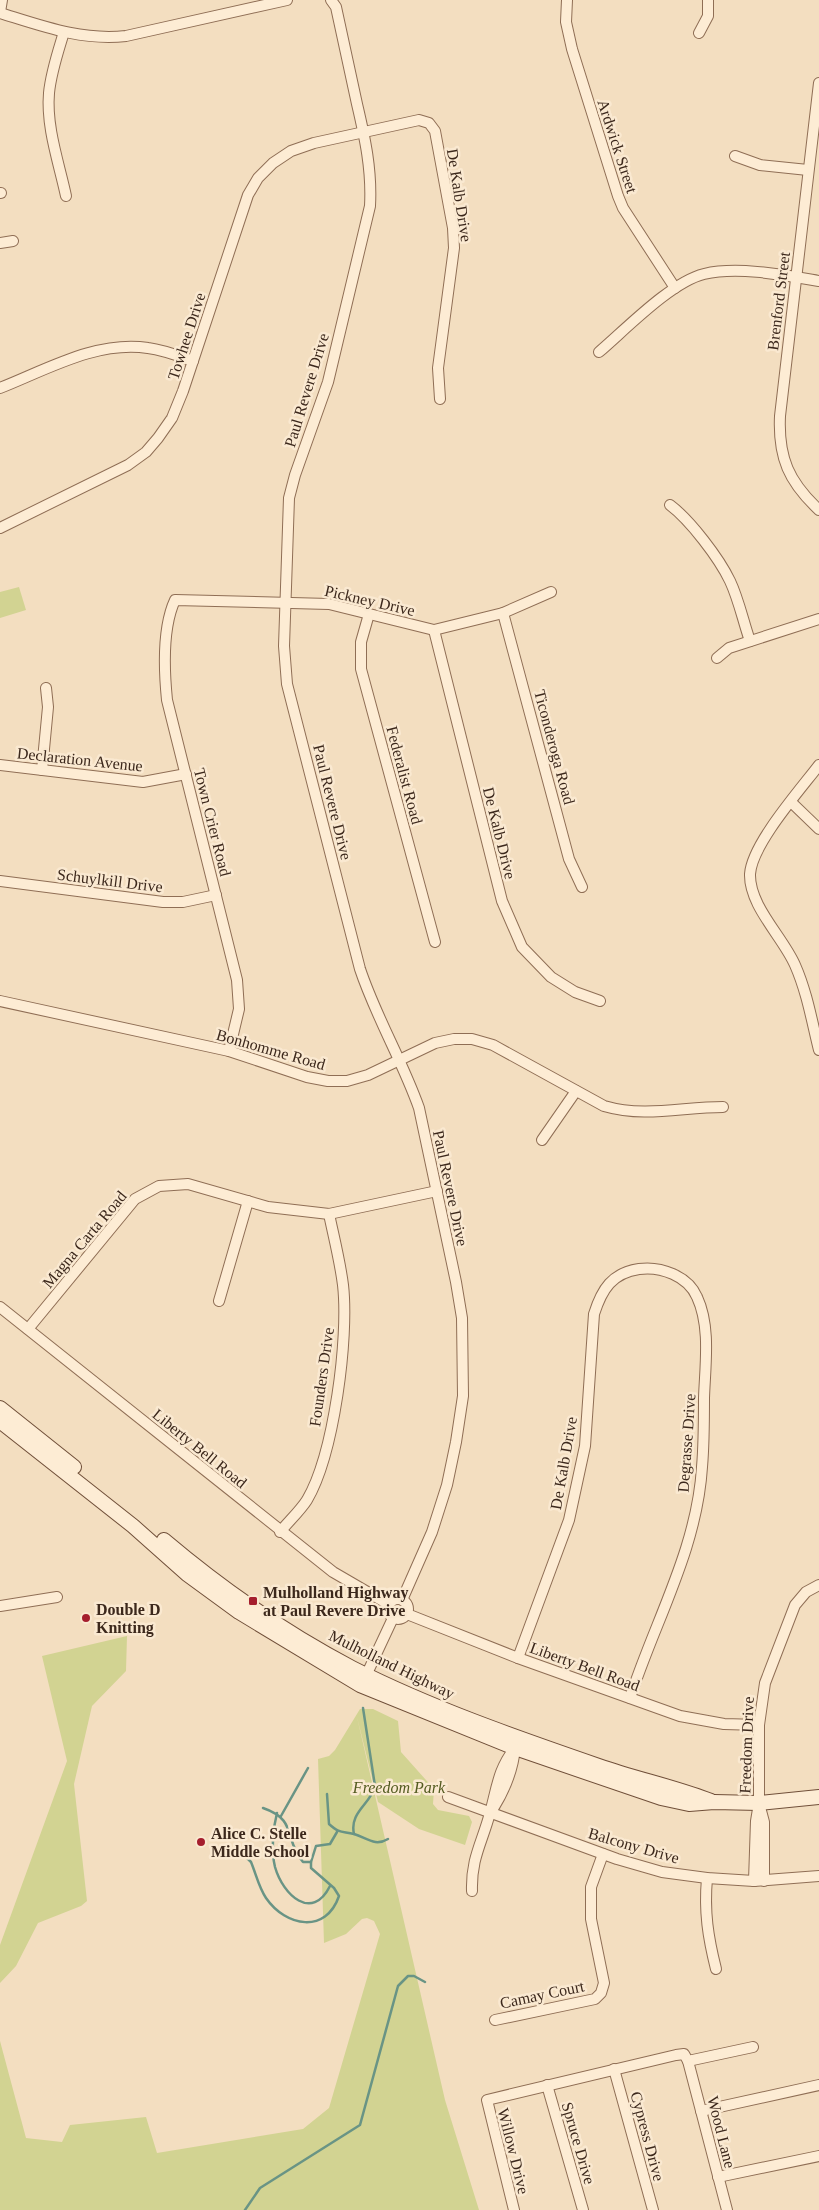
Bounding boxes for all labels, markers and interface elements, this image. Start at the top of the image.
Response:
street label: Ardwick Street [594,97,641,196]
street label: De Kalb Drive [444,147,475,243]
street label: Brenford Street [764,250,793,351]
street label: Towhee Drive [164,290,209,382]
street label: Paul Revere Drive [281,331,332,449]
street label: Pickney Drive [323,582,417,620]
street label: Ticonderoga Road [530,688,578,807]
street label: Federalist Road [383,724,426,826]
street label: Paul Revere Drive [310,743,355,862]
street label: Declaration Avenue [16,744,144,775]
street label: Town Crier Road [191,766,234,878]
street label: De Kalb Drive [480,785,519,881]
street label: Schuylkill Drive [56,866,164,896]
street label: Bonhomme Road [214,1026,327,1073]
street label: Paul Revere Drive [430,1129,471,1248]
street label: Magna Carta Road [39,1188,131,1292]
street label: Founders Drive [306,1326,337,1428]
street label: Degrasse Drive [675,1393,699,1493]
street label: Liberty Bell Road [149,1405,250,1492]
street label: De Kalb Drive [547,1415,580,1511]
place label: Mulholland Highway at Paul Revere Drive [263,1584,408,1619]
marker: Mulholland Highway at Paul Revere Drive [247,1595,259,1607]
place label: Double D Knitting [96,1601,160,1637]
marker: Double D Knitting [80,1612,92,1624]
street label: Mulholland Highway [326,1627,457,1703]
street label: Liberty Bell Road [527,1639,642,1695]
street label: Freedom Drive [736,1696,757,1794]
park label: Freedom Park [352,1779,446,1796]
street label: Balcony Drive [586,1824,681,1868]
place label: Alice C. Stelle Middle School [211,1825,310,1860]
marker: Alice C. Stelle Middle School [195,1836,207,1848]
street label: Camay Court [498,1977,587,2013]
street label: Cypress Drive [626,2090,668,2183]
street label: Wood Lane [704,2094,739,2170]
street label: Spruce Drive [558,2100,598,2187]
street label: Willow Drive [495,2106,532,2196]

